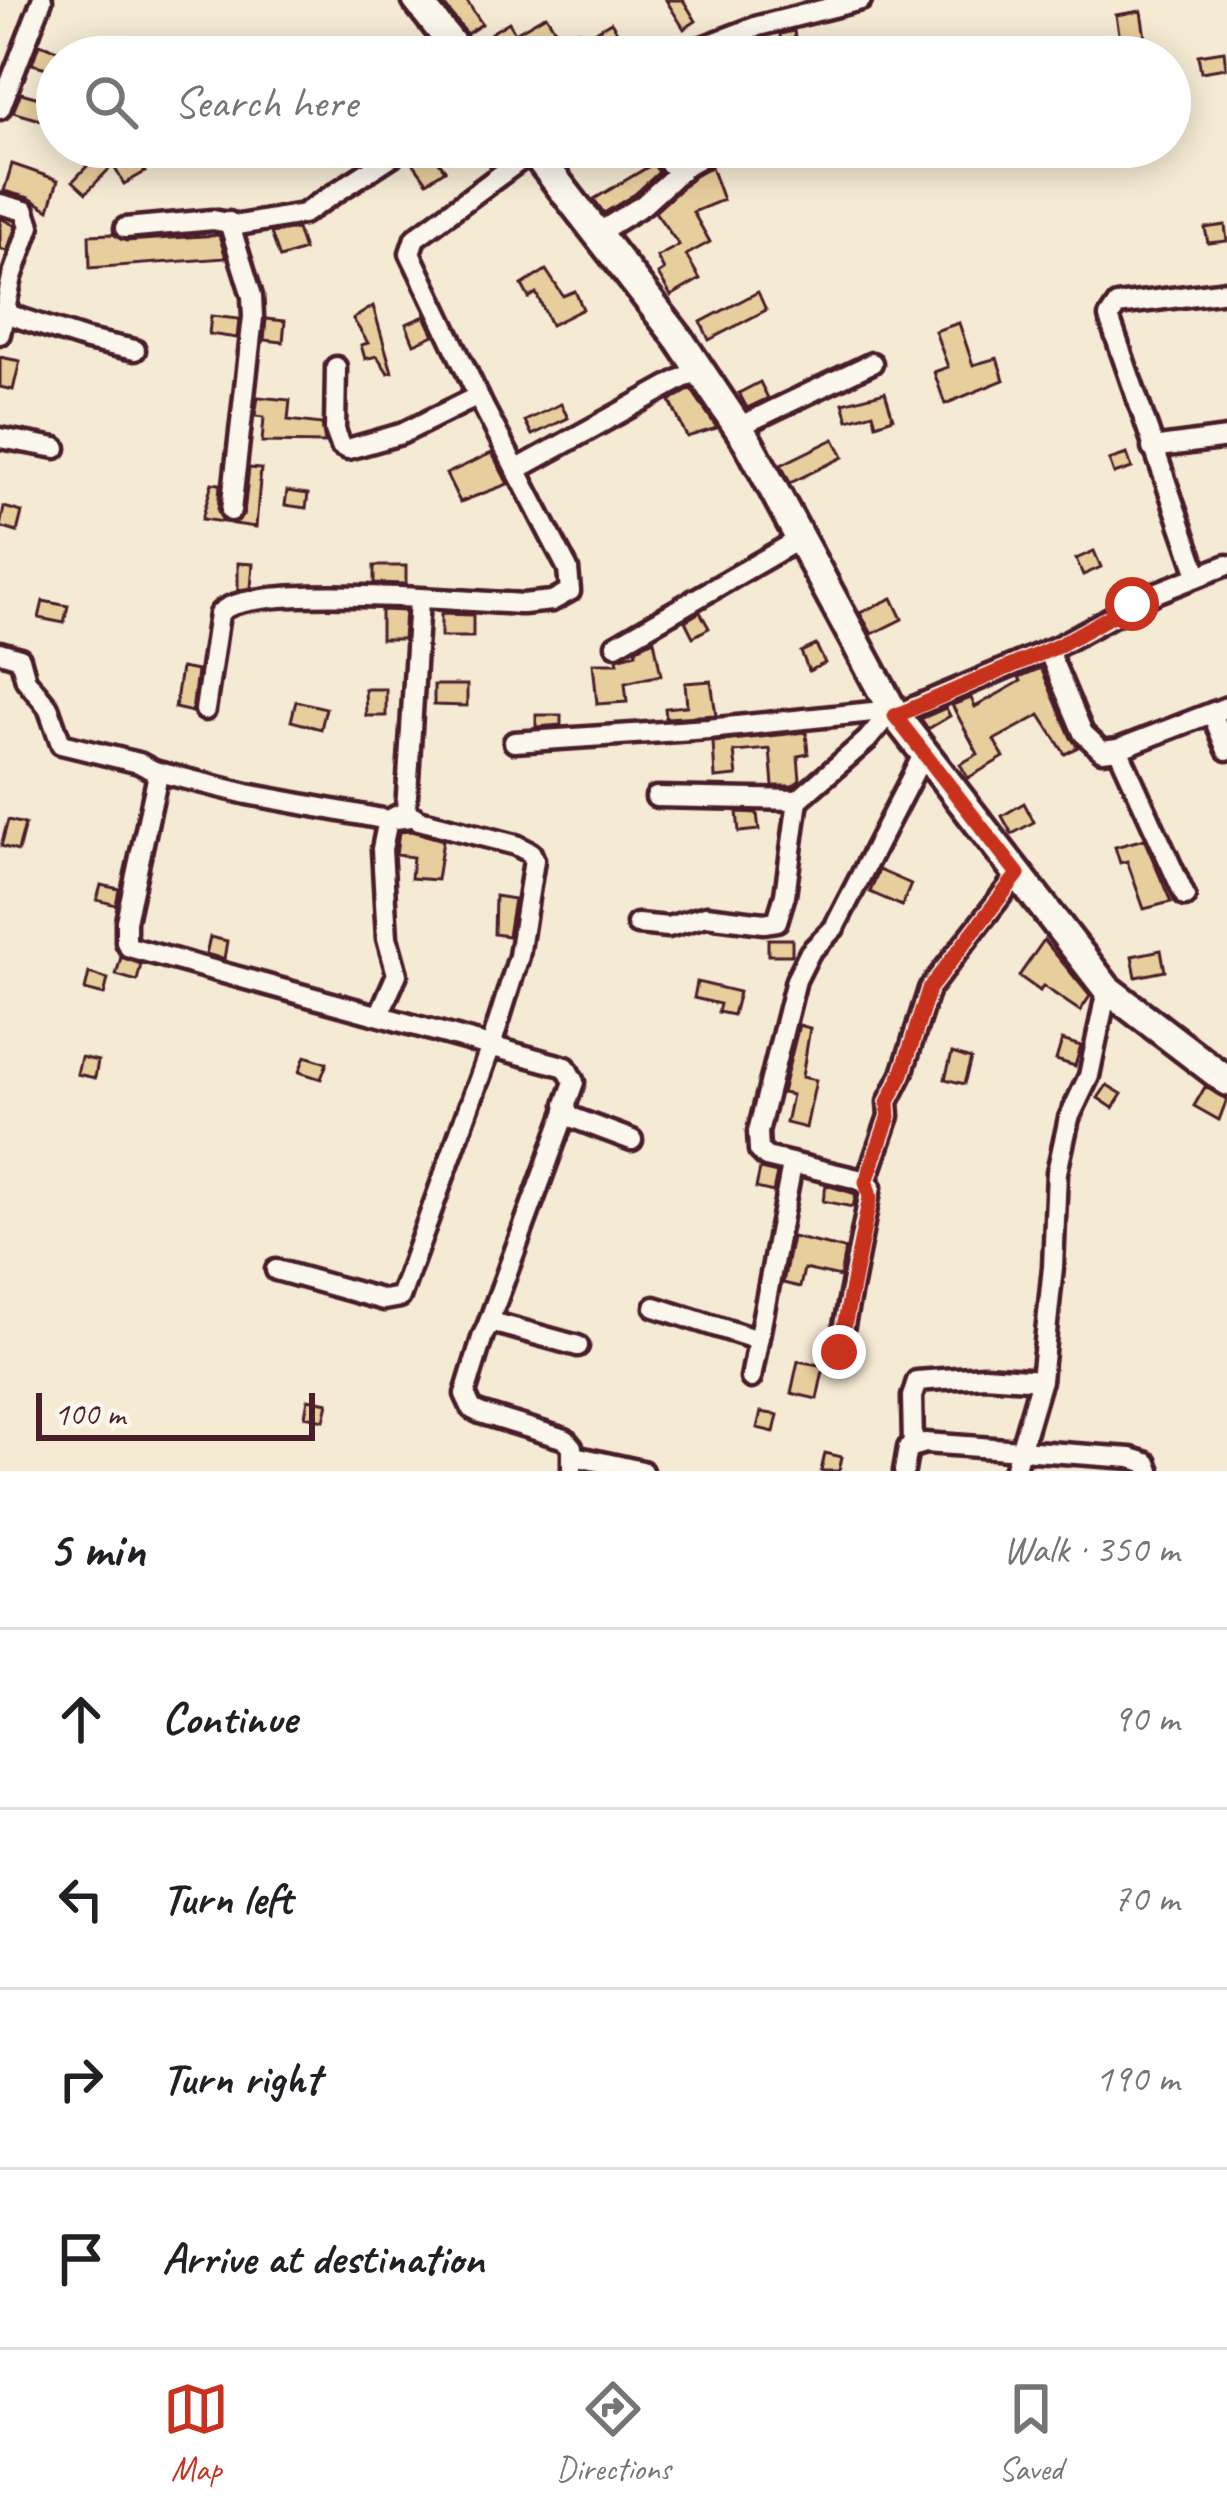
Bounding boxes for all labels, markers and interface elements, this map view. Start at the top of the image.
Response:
search box [36,36,1191,168]
icon: search [78,69,144,135]
text: Search here [174,74,357,131]
route start [1105,577,1159,631]
route end [812,1325,866,1379]
scale bar [36,1387,315,1440]
text: 100 m [54,1393,125,1435]
text: 5 min [48,1517,145,1581]
text: Walk · 350 m [1003,1525,1179,1574]
icon: ahead [48,1686,114,1752]
text: Continue [162,1690,296,1747]
text: 90 m [1113,1694,1179,1743]
icon: left [48,1866,114,1932]
text: Turn left [162,1870,292,1927]
text: 70 m [1113,1874,1179,1923]
icon: right [48,2046,114,2112]
text: Turn right [162,2050,320,2107]
text: 190 m [1095,2054,1179,2103]
icon: arrive [48,2226,114,2292]
text: Arrive at destination [162,2230,484,2287]
tab: Map [163,2376,229,2490]
tab: Directions [556,2376,671,2490]
tab: Saved [998,2376,1064,2490]

